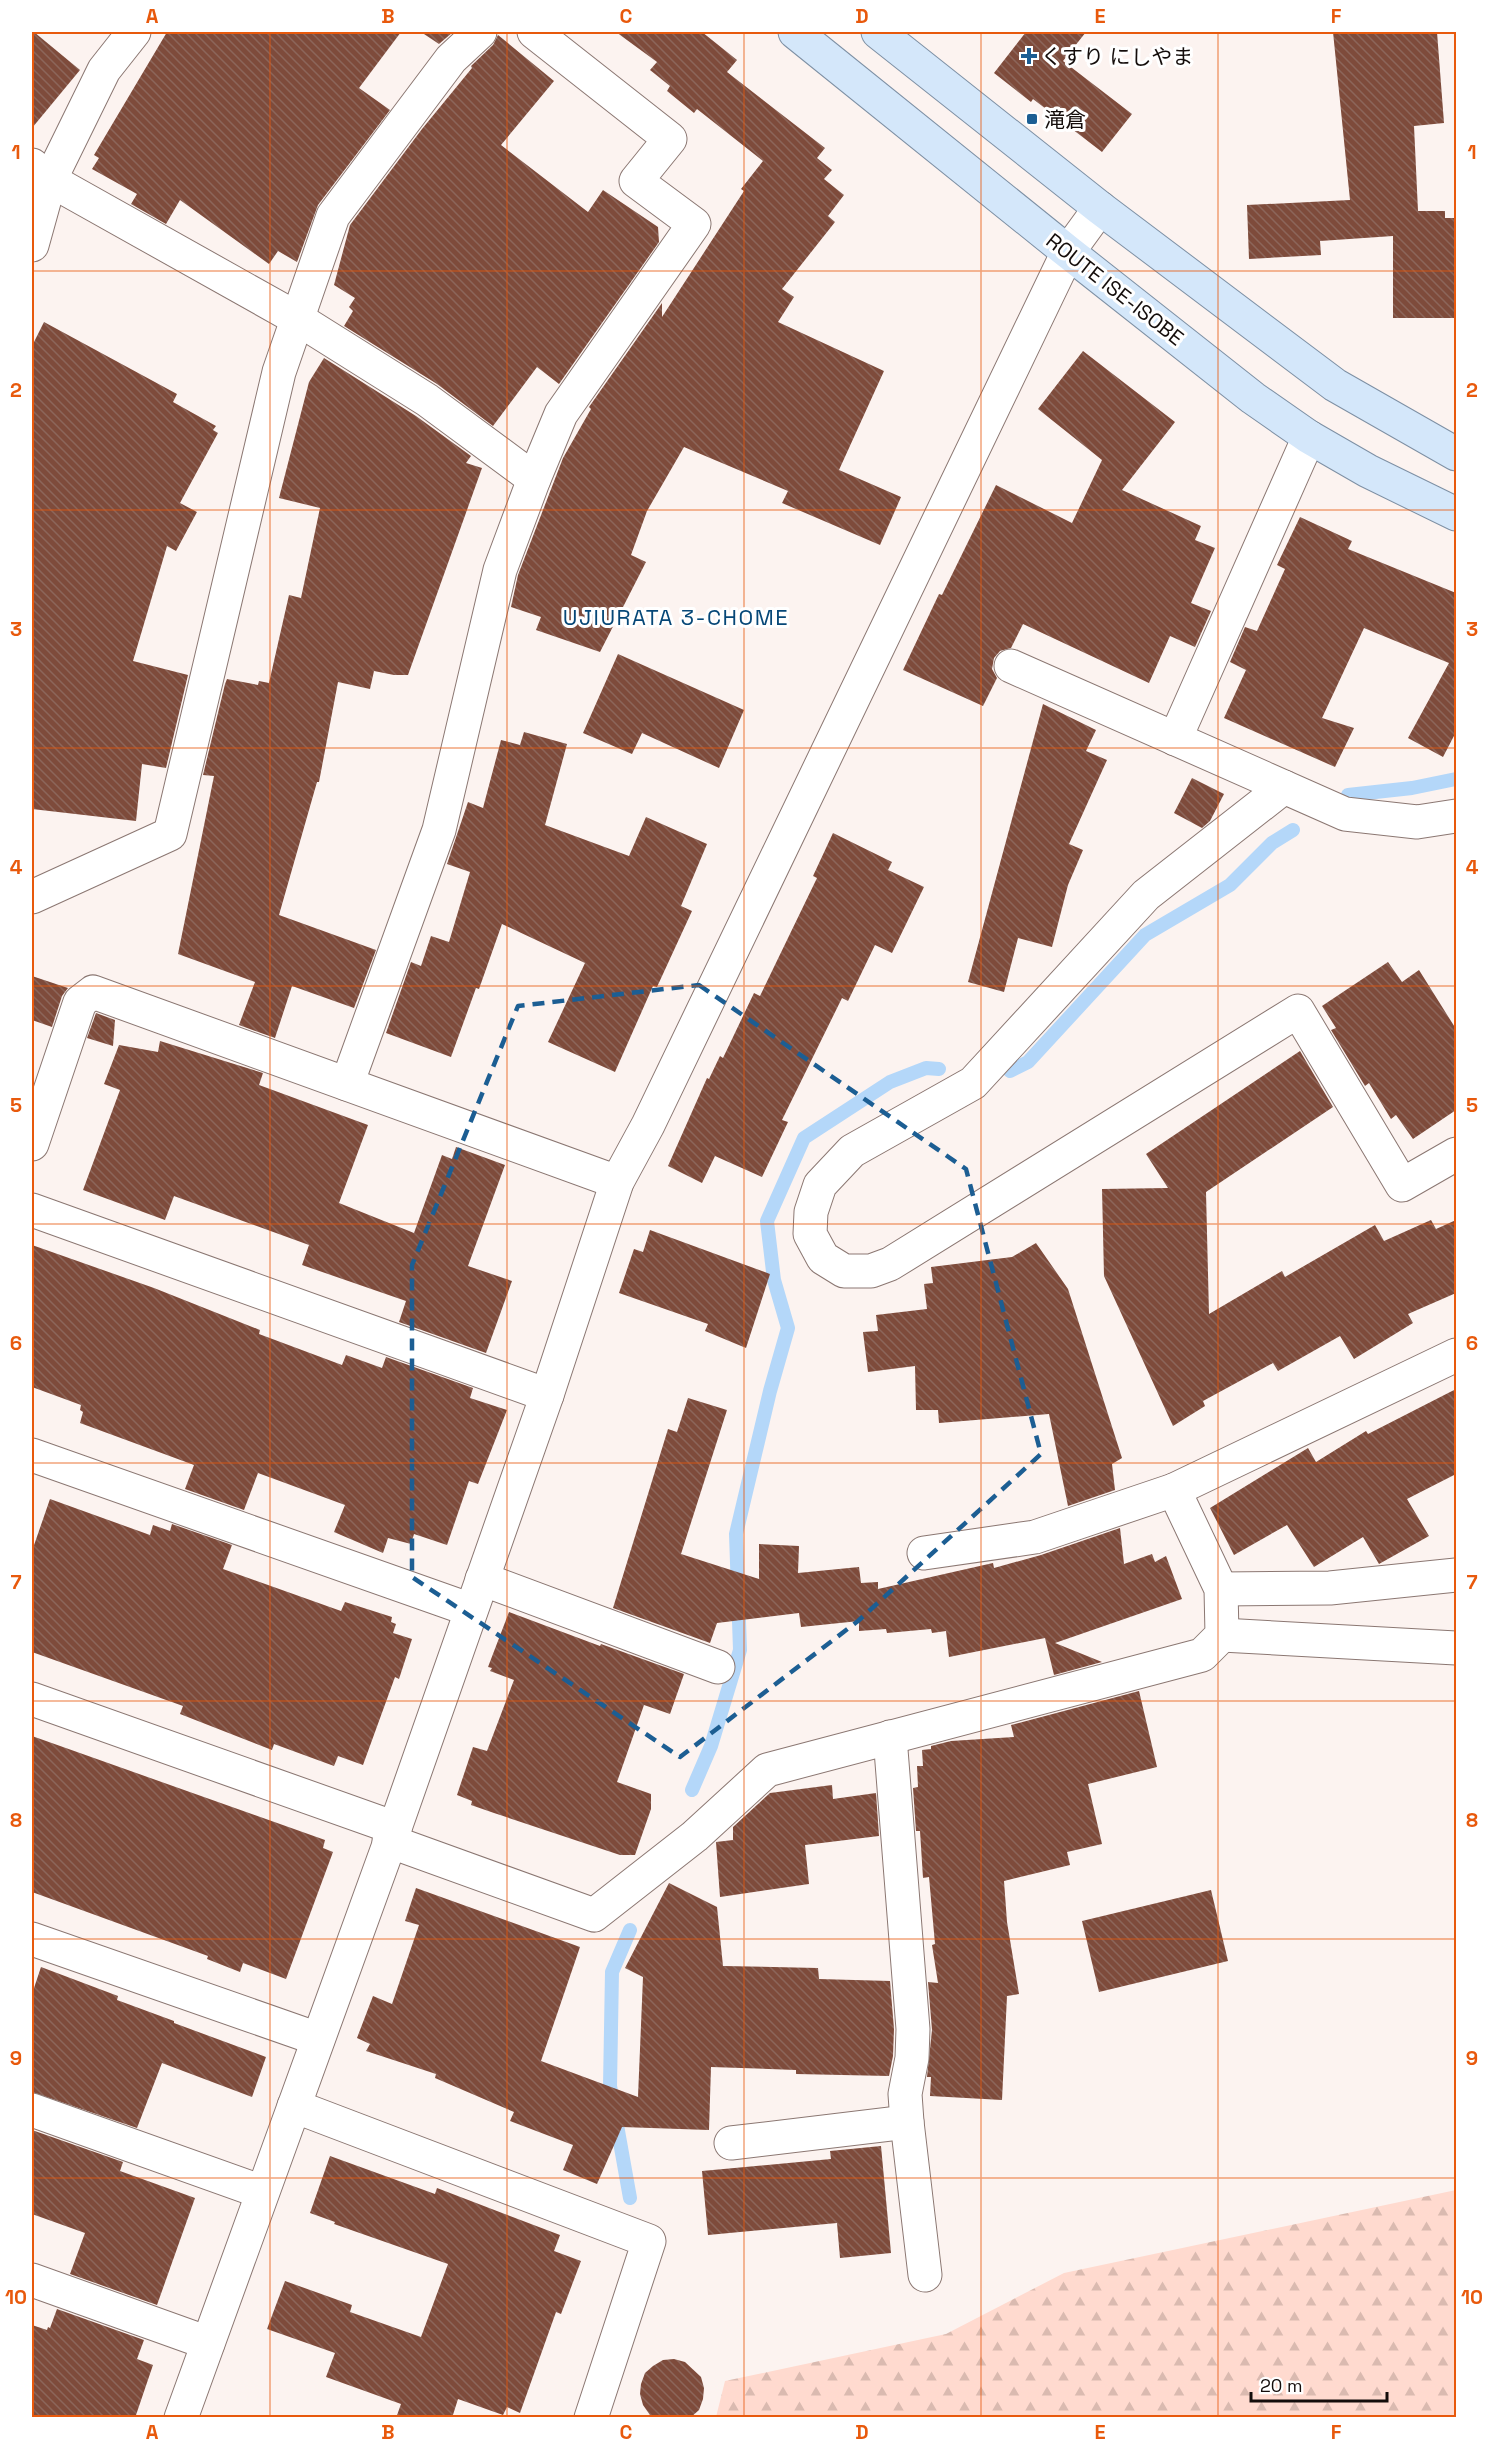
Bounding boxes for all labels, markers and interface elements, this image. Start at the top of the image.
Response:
text: A [146,3,159,29]
text: B [381,3,395,29]
text: C [620,3,633,29]
text: D [855,3,869,29]
text: E [1094,3,1106,29]
text: F [1331,3,1342,29]
place label: くすり にしやま [1041,43,1193,70]
marker: くすり にしやま [1022,49,1036,63]
place label: 滝倉 [1044,106,1086,133]
marker: 滝倉 [1025,112,1039,126]
text: 1 [11,139,21,165]
text: 1 [1467,139,1477,165]
street label: ROUTE ISE-ISOBE [1041,227,1189,351]
text: 2 [10,377,22,403]
text: 2 [1466,377,1478,403]
district label: UJIURATA 3-CHOME [563,603,789,631]
text: 3 [10,616,22,642]
text: 3 [1466,616,1478,642]
text: 4 [10,854,23,880]
text: 4 [1466,854,1479,880]
text: 5 [10,1092,22,1118]
text: 5 [1466,1092,1478,1118]
text: 6 [10,1330,22,1356]
text: 6 [1466,1330,1478,1356]
text: 7 [10,1569,22,1595]
text: 7 [1466,1569,1478,1595]
text: 8 [10,1807,22,1833]
text: 8 [1466,1807,1478,1833]
text: 9 [10,2045,22,2071]
text: 9 [1466,2045,1478,2071]
text: 10 [5,2284,27,2310]
text: 10 [1461,2284,1483,2310]
scale bar [1251,2365,1388,2403]
text: 20 m [1260,2374,1303,2397]
text: A [146,2419,159,2445]
text: B [381,2419,395,2445]
text: C [620,2419,633,2445]
text: D [855,2419,869,2445]
text: E [1094,2419,1106,2445]
text: F [1331,2419,1342,2445]

